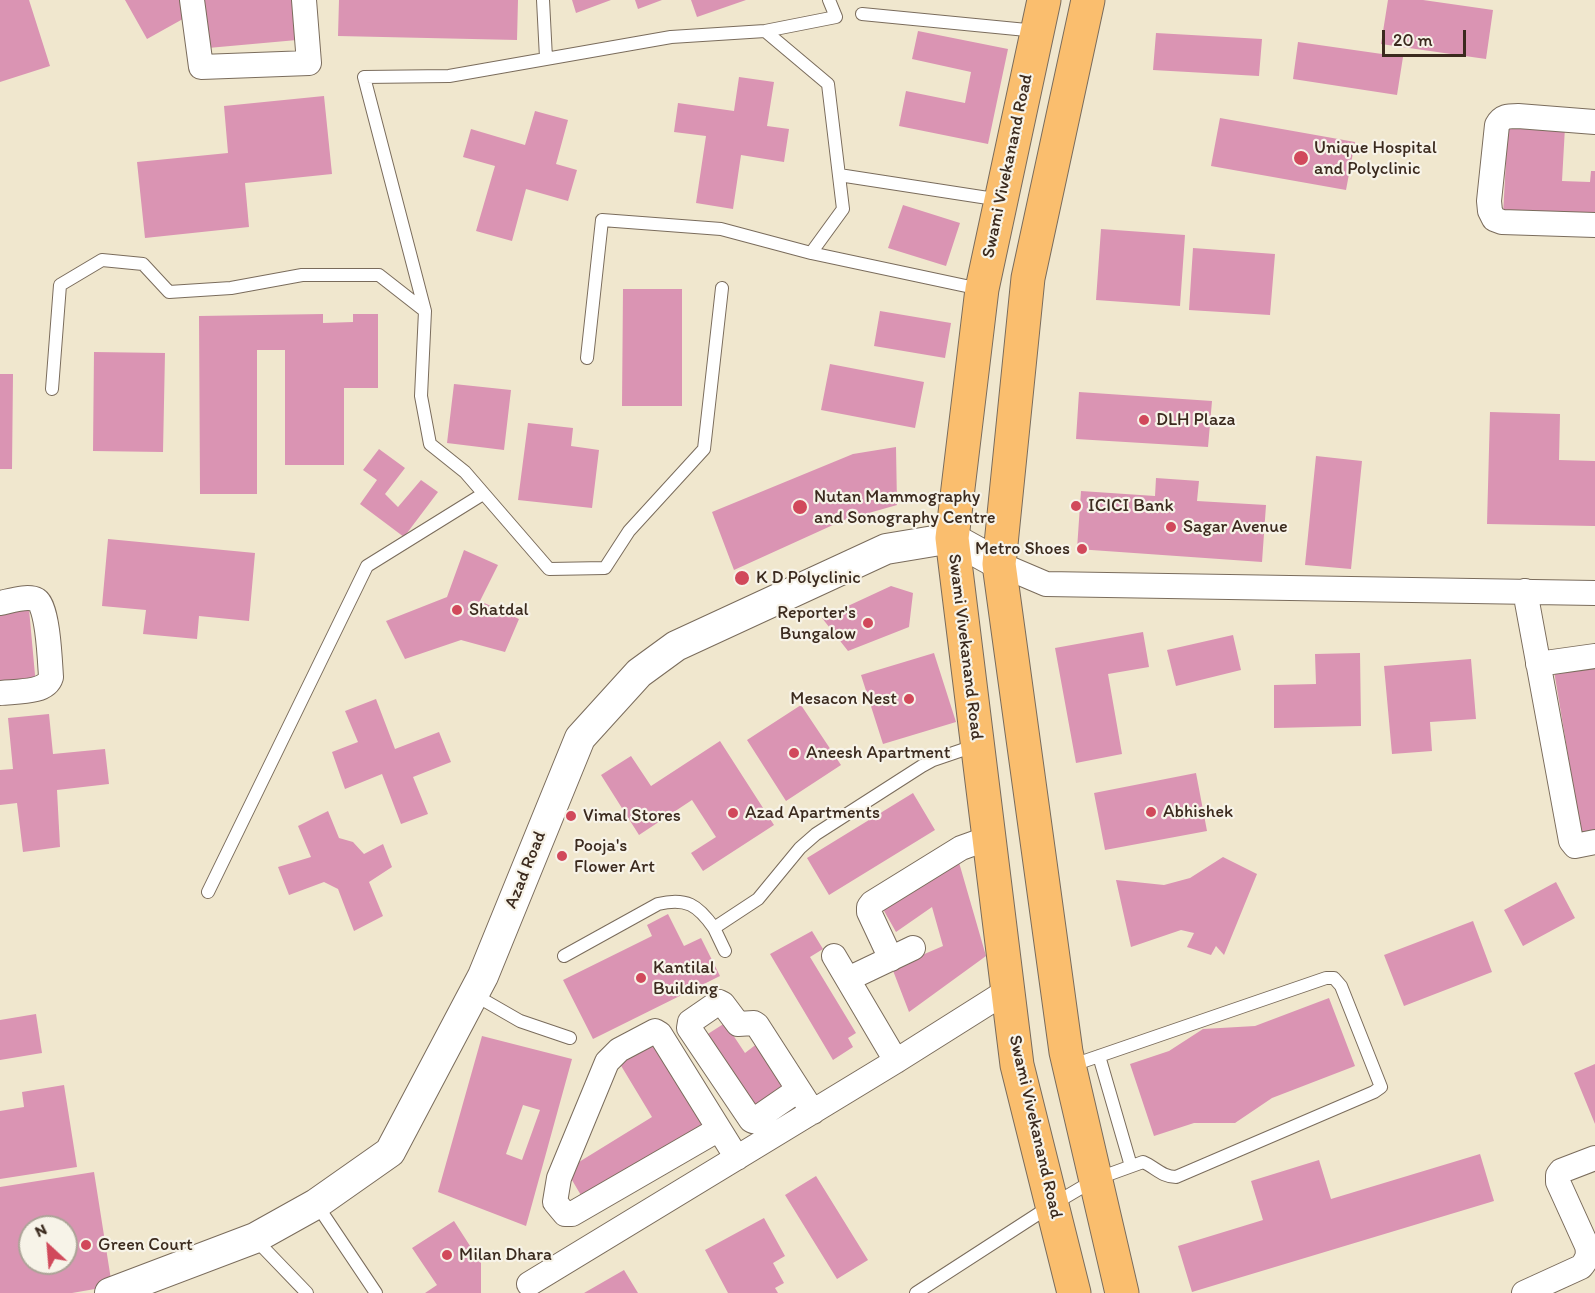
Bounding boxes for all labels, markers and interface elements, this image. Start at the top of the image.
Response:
scale bar [1385,18,1469,56]
text: 20 m [1393,29,1433,51]
street label: Swami Vivekanand Road [978,72,1038,260]
place label: Unique Hospital and Polyclinic [1314,137,1437,180]
marker: Unique Hospital and Polyclinic [1292,149,1310,167]
place label: DLH Plaza [1156,409,1235,431]
marker: DLH Plaza [1137,413,1151,427]
place label: Nutan Mammography and Sonography Centre [814,486,996,528]
place label: ICICI Bank [1088,495,1174,517]
marker: Nutan Mammography and Sonography Centre [791,498,809,516]
marker: ICICI Bank [1069,499,1083,513]
place label: Sagar Avenue [1183,516,1288,538]
marker: Sagar Avenue [1164,520,1178,534]
place label: Metro Shoes [975,538,1070,560]
marker: Metro Shoes [1075,542,1089,556]
street label: Swami Vivekanand Road [943,553,987,741]
place label: K D Polyclinic [756,567,861,589]
marker: K D Polyclinic [733,569,751,587]
place label: Shatdal [469,599,529,621]
place label: Reporter's Bungalow [777,602,856,644]
marker: Shatdal [450,603,464,617]
marker: Reporter's Bungalow [861,616,875,630]
place label: Mesacon Nest [790,688,897,710]
marker: Mesacon Nest [902,692,916,706]
place label: Aneesh Apartment [806,742,950,764]
marker: Aneesh Apartment [787,746,801,760]
place label: Abhishek [1163,801,1233,823]
place label: Azad Apartments [745,802,880,824]
place label: Vimal Stores [583,805,681,827]
marker: Abhishek [1144,805,1158,819]
marker: Azad Apartments [726,806,740,820]
marker: Vimal Stores [564,809,578,823]
street label: Azad Road [501,828,551,912]
place label: Pooja's Flower Art [574,835,655,878]
marker: Pooja's Flower Art [555,849,569,863]
place label: Kantilal Building [653,957,718,1000]
marker: Kantilal Building [634,971,648,985]
street label: Swami Vivekanand Road [1003,1033,1067,1221]
north arrow [18,1215,78,1275]
text: N [32,1219,50,1241]
place label: Green Court [98,1234,193,1256]
marker: Green Court [79,1238,93,1252]
place label: Milan Dhara [459,1244,552,1266]
marker: Milan Dhara [440,1248,454,1262]

